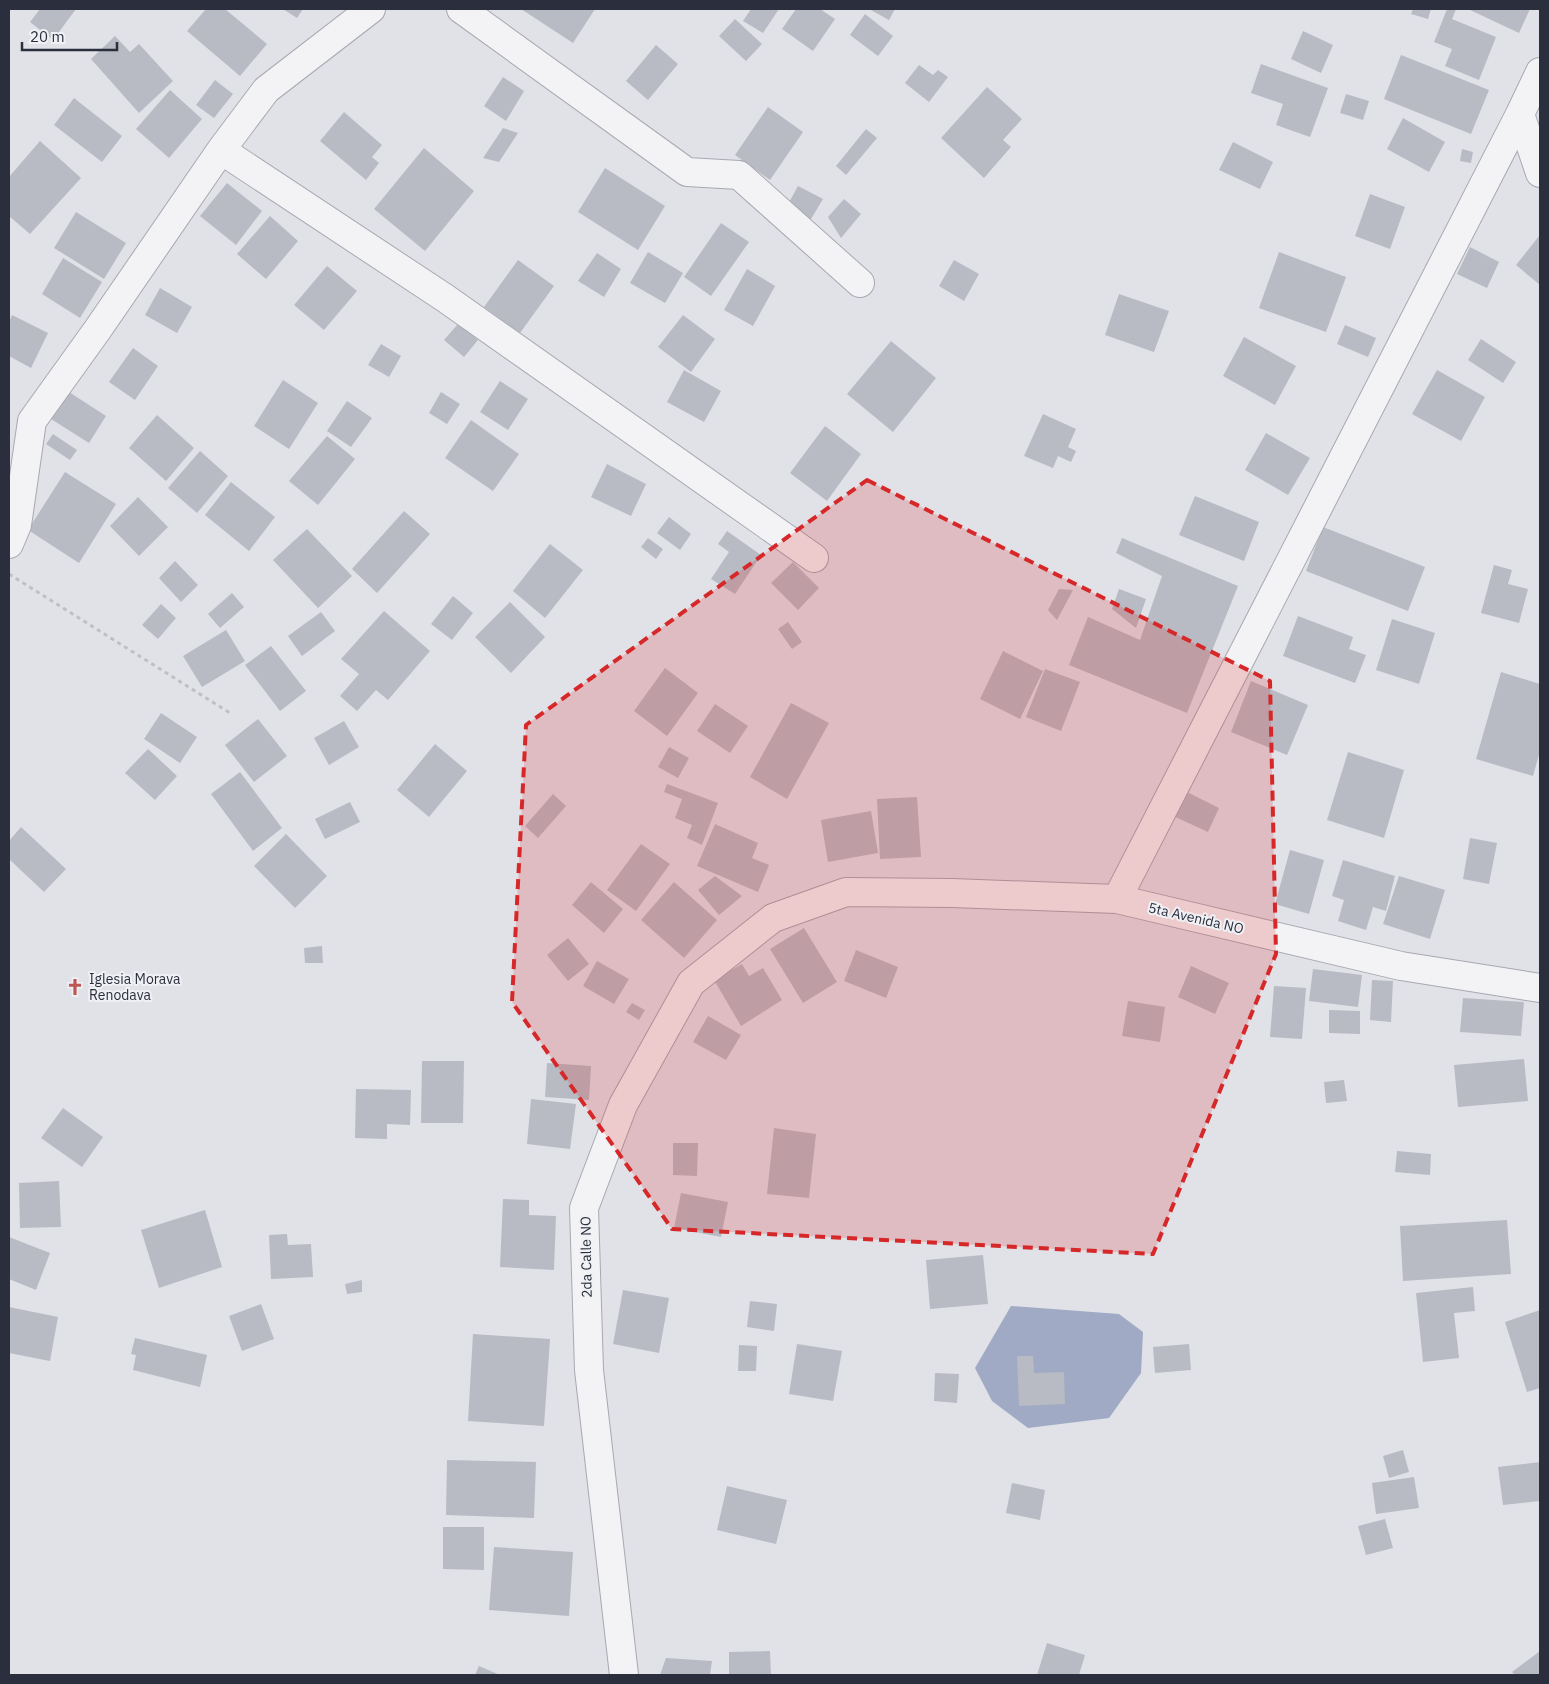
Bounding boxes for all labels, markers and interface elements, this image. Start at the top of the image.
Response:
scale bar [22,20,118,52]
text: 20 m [30,27,65,46]
street label: 5ta Avenida NO [1147,898,1246,938]
place label: Iglesia Morava Renodava [89,970,181,1004]
church icon: Iglesia Morava Renodava [65,977,85,997]
street label: 2da Calle NO [576,1216,596,1298]

